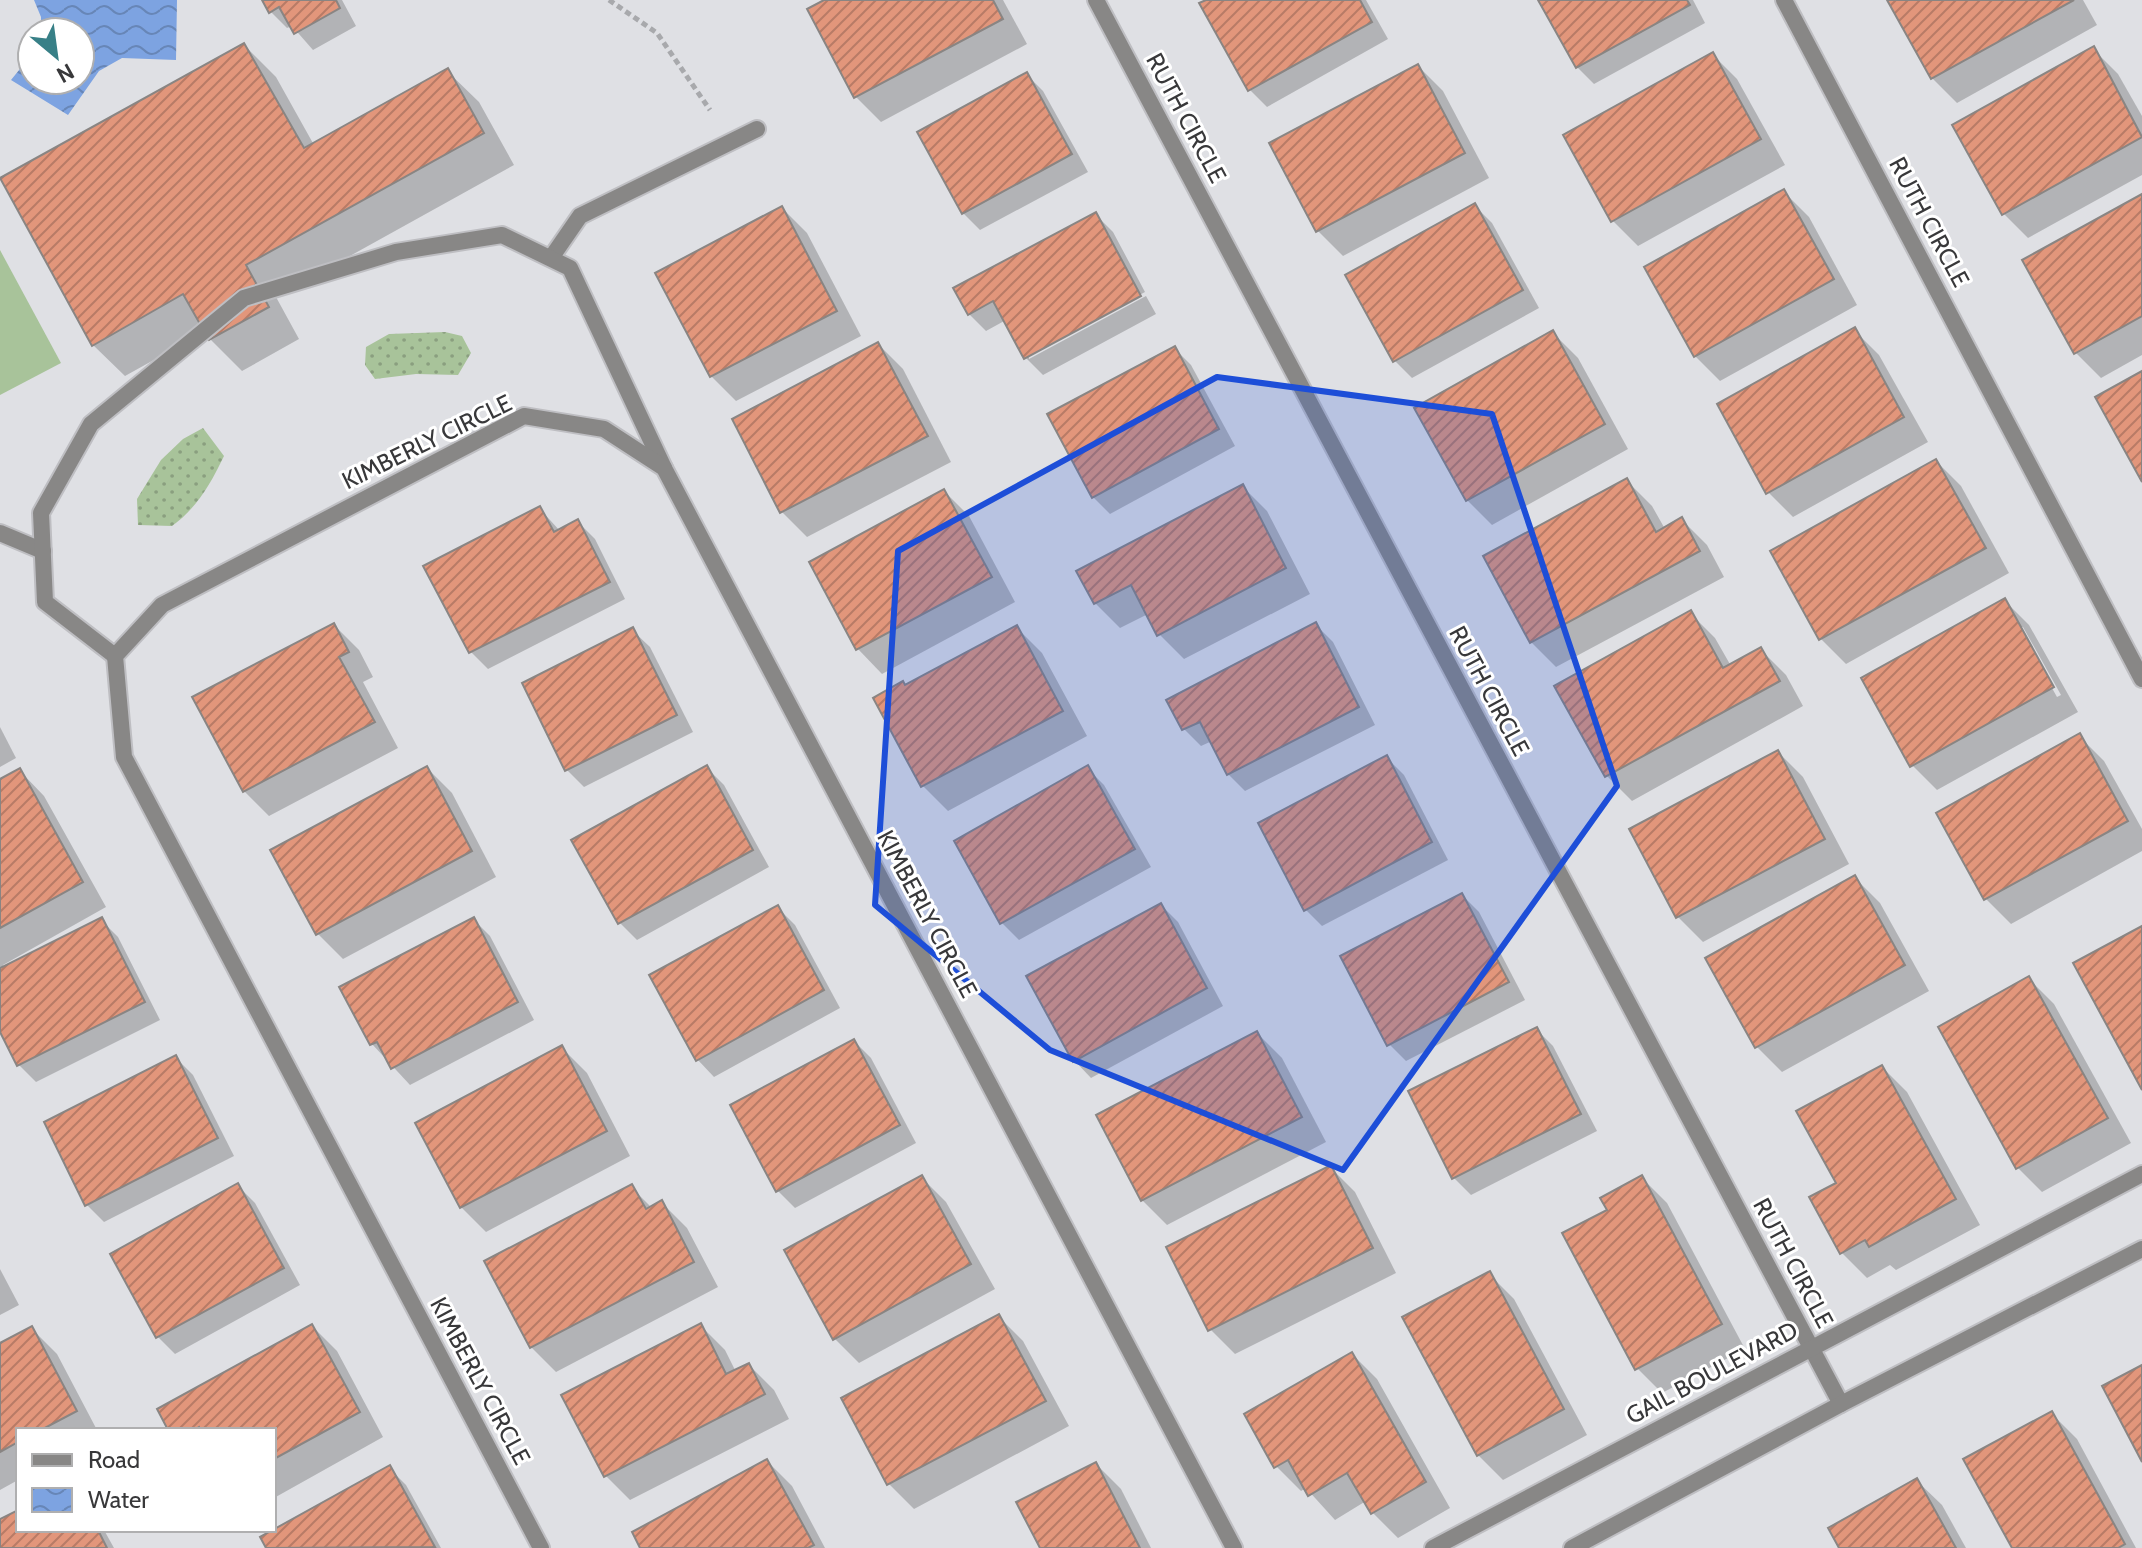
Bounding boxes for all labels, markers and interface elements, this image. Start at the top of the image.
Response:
north arrow [16,16,96,96]
street label: RUTH CIRCLE [1140,48,1233,187]
text: N [52,57,79,89]
street label: RUTH CIRCLE [1883,152,1976,291]
street label: KIMBERLY CIRCLE [337,388,516,495]
street label: RUTH CIRCLE [1443,621,1536,760]
street label: KIMBERLY CIRCLE [871,825,984,1002]
street label: RUTH CIRCLE [1747,1193,1840,1332]
street label: KIMBERLY CIRCLE [424,1292,537,1469]
street label: GAIL BOULEVARD [1621,1315,1803,1430]
legend [16,1428,276,1532]
text: Road [88,1445,140,1474]
text: Water [88,1485,149,1514]

